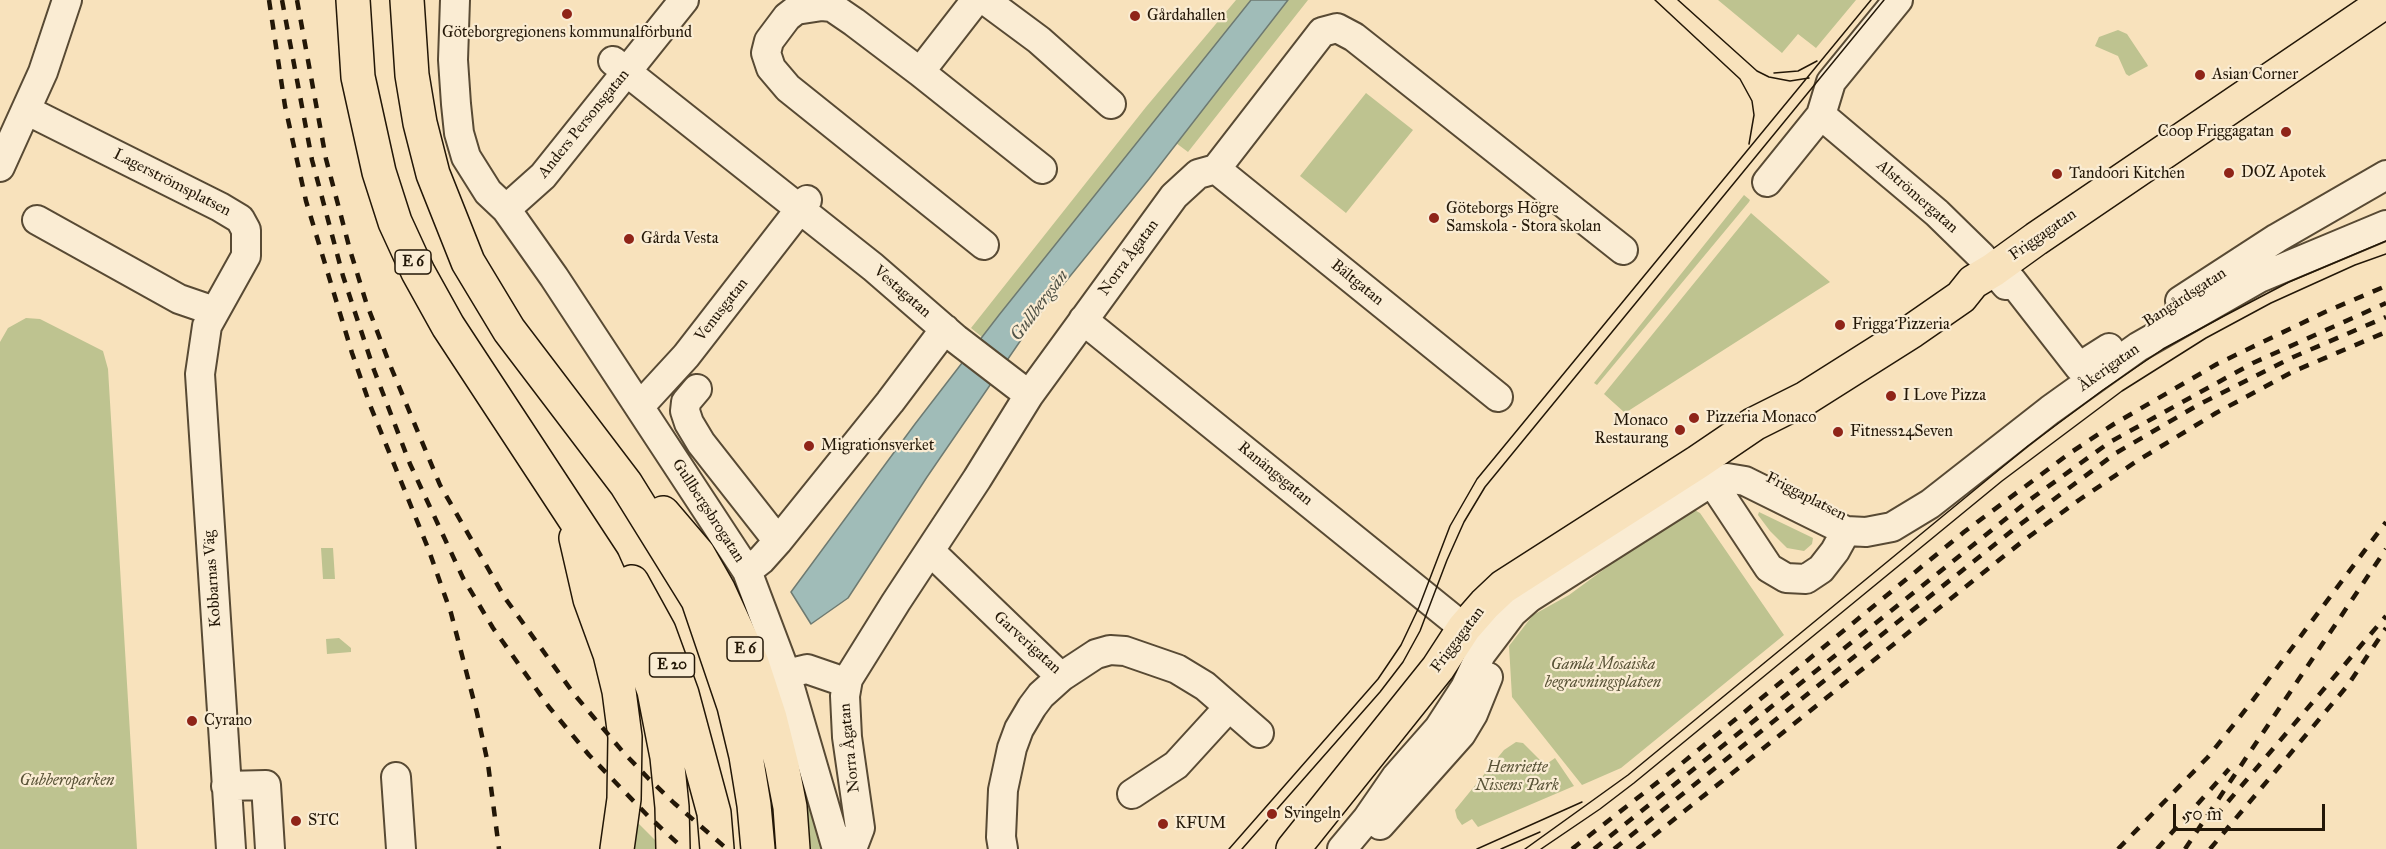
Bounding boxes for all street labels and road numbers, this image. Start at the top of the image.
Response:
street label: Anders Personsgatan [534,66,634,182]
street label: Lagerströmsplatsen [110,145,234,221]
street label: Alströmergatan [1872,156,1962,238]
street label: Friggagatan [2006,205,2080,265]
street label: Norra Ågatan [1095,216,1163,300]
road number: E 6 [395,250,431,274]
street label: Bältgatan [1327,256,1387,310]
street label: Vestagatan [869,262,935,322]
street label: Bangårdsgatan [2140,264,2230,332]
street label: Venusgatan [691,275,753,345]
street label: Åkerigatan [2075,340,2143,396]
street label: Ranängsgatan [1234,438,1316,510]
street label: Gullbergsbrogatan [667,456,749,566]
street label: Friggaplatsen [1762,468,1850,526]
street label: Kobbarnas Väg [200,530,226,628]
street label: Friggagatan [1427,603,1489,677]
street label: Garverigatan [989,608,1065,678]
road number: E 6 [727,637,763,661]
road number: E 20 [650,653,694,677]
street label: Norra Ågatan [836,702,864,794]

